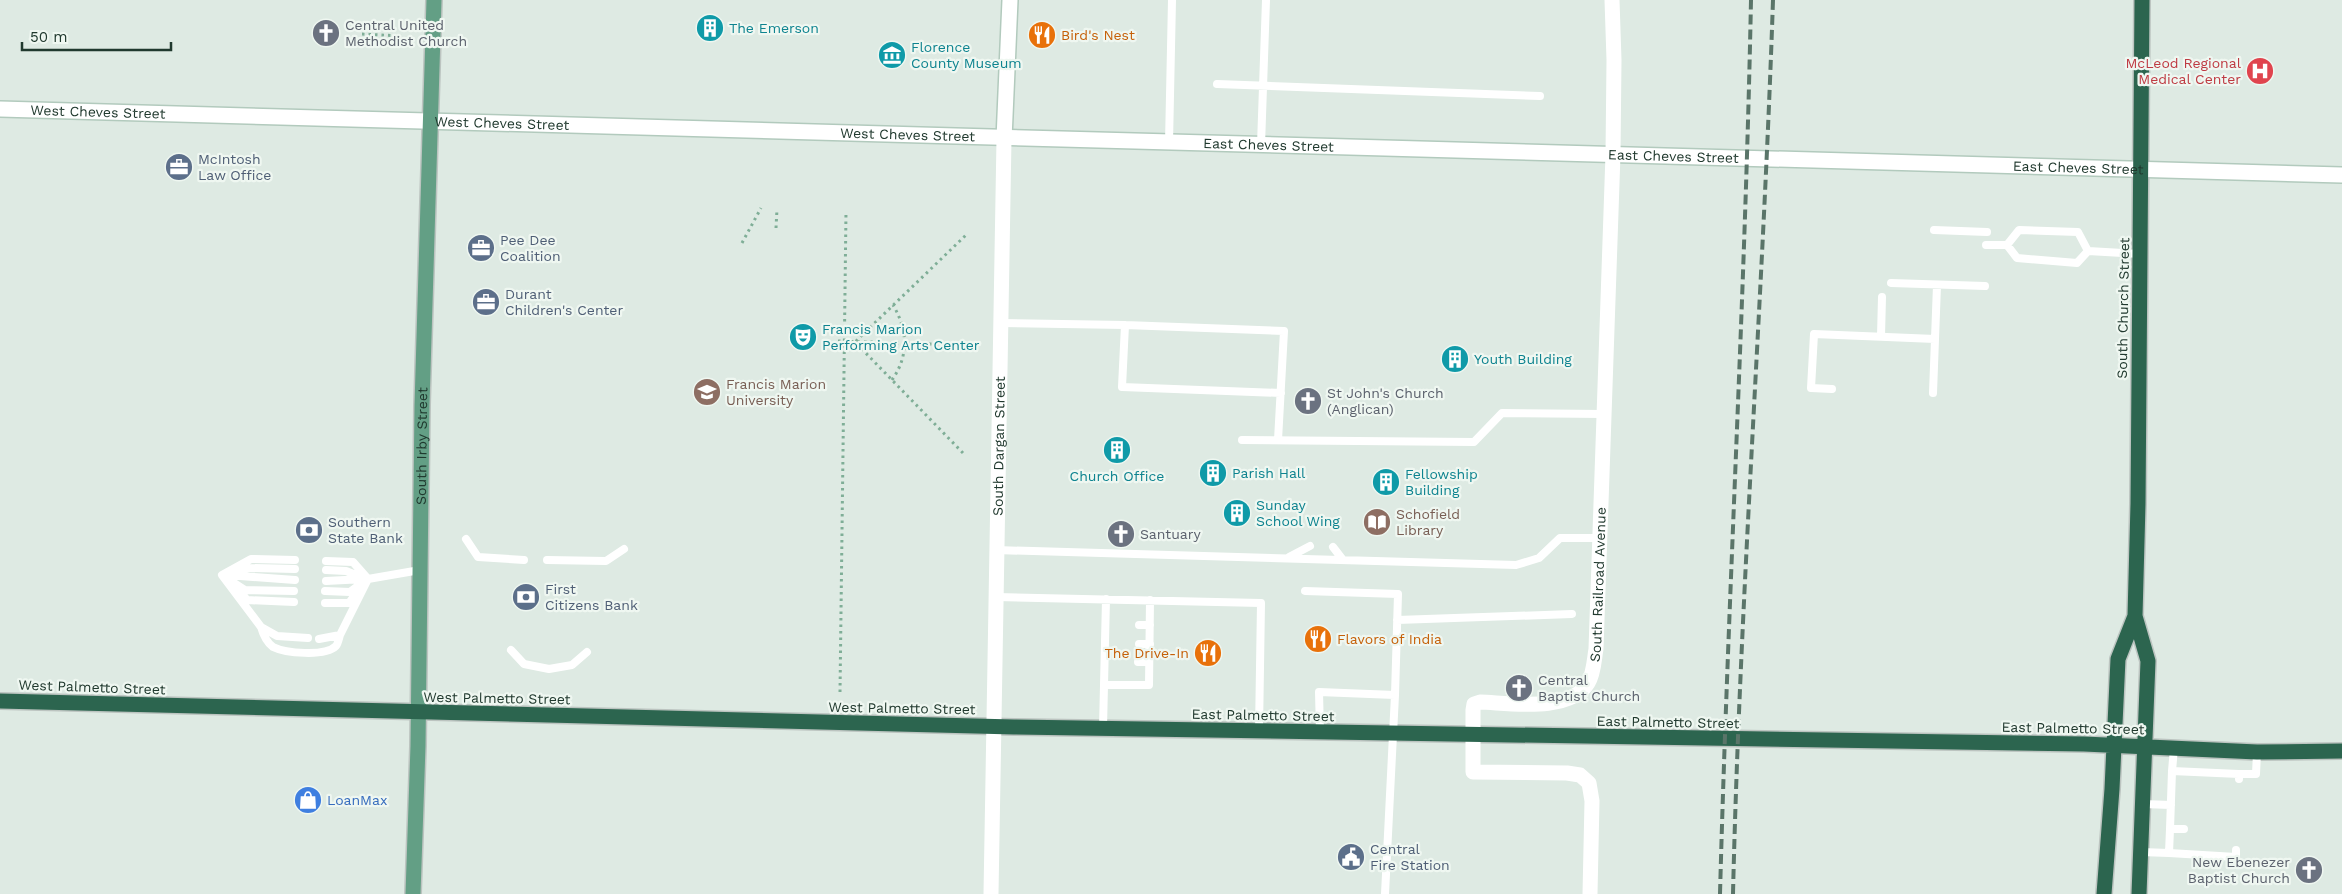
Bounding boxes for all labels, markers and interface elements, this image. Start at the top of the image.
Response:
building icon: The Emerson [695,13,725,43]
place label: Central United Methodist Church [345,17,467,49]
church icon: Central United Methodist Church [311,18,341,48]
scale bar [22,20,171,52]
place label: The Emerson [729,20,819,36]
restaurant icon: Bird's Nest [1027,20,1057,50]
place label: Bird's Nest [1061,27,1135,43]
text: 50 m [30,28,67,46]
place label: Florence County Museum [911,39,1022,71]
museum icon: Florence County Museum [877,40,907,70]
place label: McLeod Regional Medical Center [2126,55,2242,87]
hospital icon: McLeod Regional Medical Center [2245,56,2275,86]
street label: West Cheves Street [30,102,166,122]
street label: West Cheves Street [434,113,570,133]
street label: West Cheves Street [840,125,975,144]
street label: East Cheves Street [1203,135,1334,155]
street label: East Cheves Street [1608,146,1739,166]
place label: McIntosh Law Office [198,151,271,183]
office icon: McIntosh Law Office [164,152,194,182]
street label: East Cheves Street [2013,158,2144,177]
place label: Pee Dee Coalition [500,232,561,264]
office icon: Pee Dee Coalition [466,233,496,263]
street label: South Church Street [2114,237,2132,379]
place label: Durant Children's Center [505,286,623,318]
office icon: Durant Children's Center [471,287,501,317]
place label: Francis Marion Performing Arts Center [822,321,980,353]
theatre icon: Francis Marion Performing Arts Center [788,322,818,352]
building icon: Youth Building [1440,344,1470,374]
place label: Youth Building [1474,351,1572,367]
place label: Francis Marion University [726,376,826,408]
street label: South Dargan Street [990,376,1008,516]
school or university icon: Francis Marion University [692,377,722,407]
place label: St John's Church (Anglican) [1327,385,1444,417]
church icon: St John's Church (Anglican) [1293,386,1323,416]
street label: South Irby Street [413,387,431,505]
building icon: Church Office [1102,435,1132,465]
building icon: Parish Hall [1198,458,1228,488]
place label: Parish Hall [1232,465,1306,481]
place label: Fellowship Building [1405,466,1478,498]
building icon: Fellowship Building [1371,467,1401,497]
place label: Church Office [1070,468,1164,484]
place label: Sunday School Wing [1256,497,1340,529]
building icon: Sunday School Wing [1222,498,1252,528]
place label: Schofield Library [1396,506,1460,538]
library icon: Schofield Library [1362,507,1392,537]
street label: South Railroad Avenue [1586,507,1609,663]
place label: Southern State Bank [328,514,403,546]
bank icon: Southern State Bank [294,515,324,545]
church icon: Santuary [1106,519,1136,549]
place label: Santuary [1140,526,1201,542]
place label: First Citizens Bank [545,581,638,613]
bank icon: First Citizens Bank [511,582,541,612]
restaurant icon: Flavors of India [1303,624,1333,654]
place label: Flavors of India [1337,631,1442,647]
restaurant icon: The Drive-In [1193,638,1223,668]
place label: The Drive-In [1105,645,1189,661]
place label: Central Baptist Church [1538,672,1640,704]
church icon: Central Baptist Church [1504,673,1534,703]
street label: West Palmetto Street [18,676,166,698]
street label: West Palmetto Street [423,689,571,707]
street label: West Palmetto Street [828,699,976,717]
street label: East Palmetto Street [1191,706,1335,724]
street label: East Palmetto Street [1596,713,1740,731]
street label: East Palmetto Street [2001,719,2145,737]
shop icon: LoanMax [293,785,323,815]
place label: LoanMax [327,792,387,808]
place label: Central Fire Station [1370,841,1450,873]
public building icon: Central Fire Station [1336,842,1366,872]
place label: New Ebenezer Baptist Church [2188,854,2290,886]
church icon: New Ebenezer Baptist Church [2294,855,2324,885]

